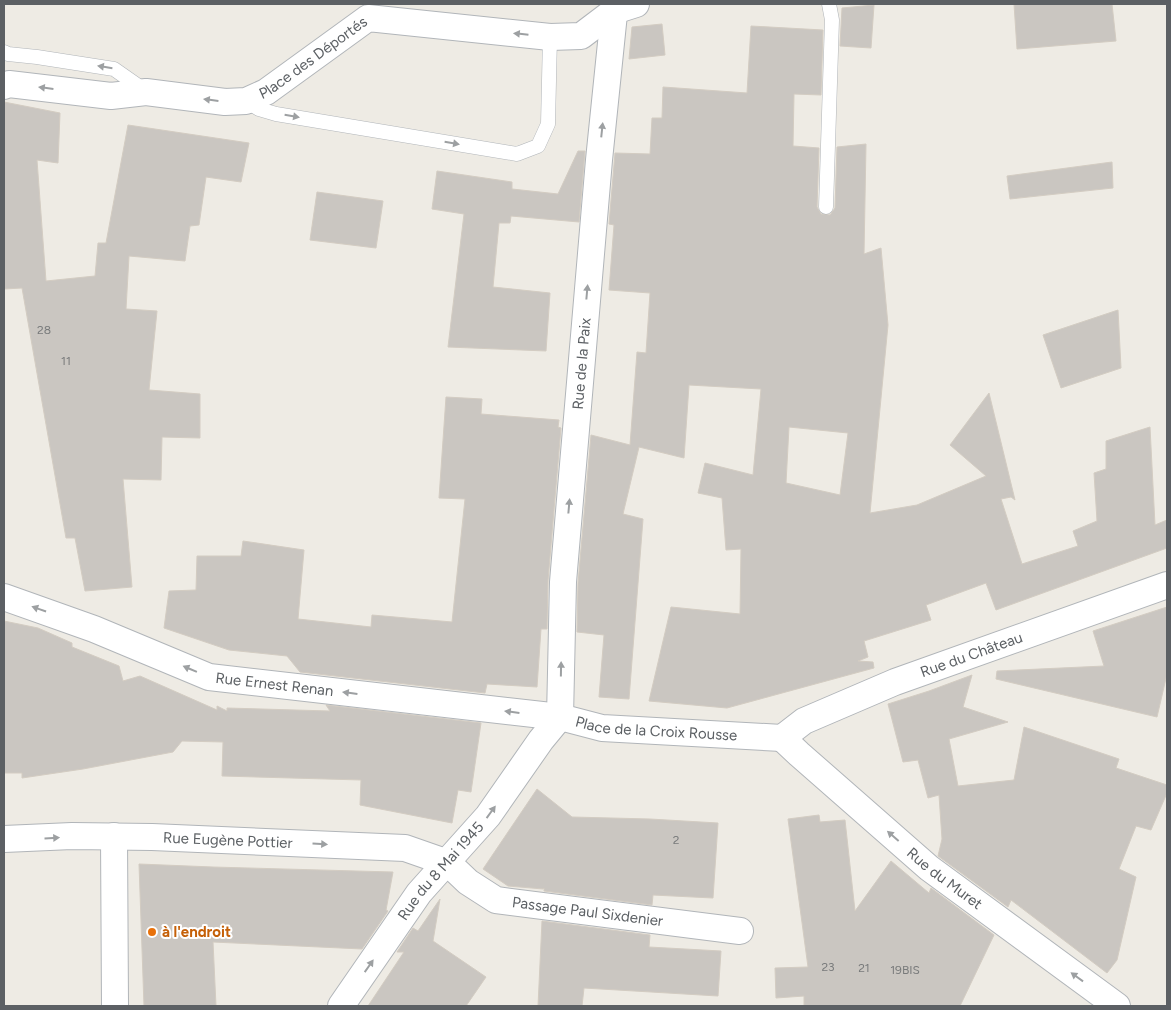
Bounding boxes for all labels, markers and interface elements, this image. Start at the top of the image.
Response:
street label: Place des Déportés [256,13,371,103]
one-way arrow [513,30,529,38]
one-way arrow [96,63,112,71]
one-way arrow [37,84,53,92]
one-way arrow [202,96,218,104]
one-way arrow [284,113,300,121]
one-way arrow [598,122,606,138]
one-way arrow [445,140,461,148]
one-way arrow [584,284,592,300]
street label: Rue de la Paix [569,317,594,410]
house number: 28 [37,323,51,337]
house number: 11 [61,354,71,368]
one-way arrow [566,498,574,514]
one-way arrow [31,605,46,613]
street label: Rue du Château [918,628,1025,681]
one-way arrow [558,660,566,676]
one-way arrow [182,665,197,673]
street label: Rue Ernest Renan [214,669,334,700]
one-way arrow [342,689,358,697]
one-way arrow [503,708,519,716]
street label: Place de la Croix Rousse [573,712,738,745]
one-way arrow [486,805,496,819]
street label: Rue du 8 Mai 1945 [394,818,487,924]
street label: Rue Eugène Pottier [163,828,293,852]
one-way arrow [887,830,899,842]
one-way arrow [45,833,61,841]
house number: 2 [673,833,679,847]
one-way arrow [312,840,328,848]
street label: Rue du Muret [903,844,986,913]
street label: Passage Paul Sixdenier [511,893,664,930]
place label: à l'endroit [162,923,231,941]
marker: à l'endroit [146,926,158,938]
one-way arrow [364,959,374,973]
house number: 23 [821,960,835,974]
house number: 21 [858,961,870,975]
house number: 19BIS [890,963,920,977]
one-way arrow [1071,972,1084,982]

